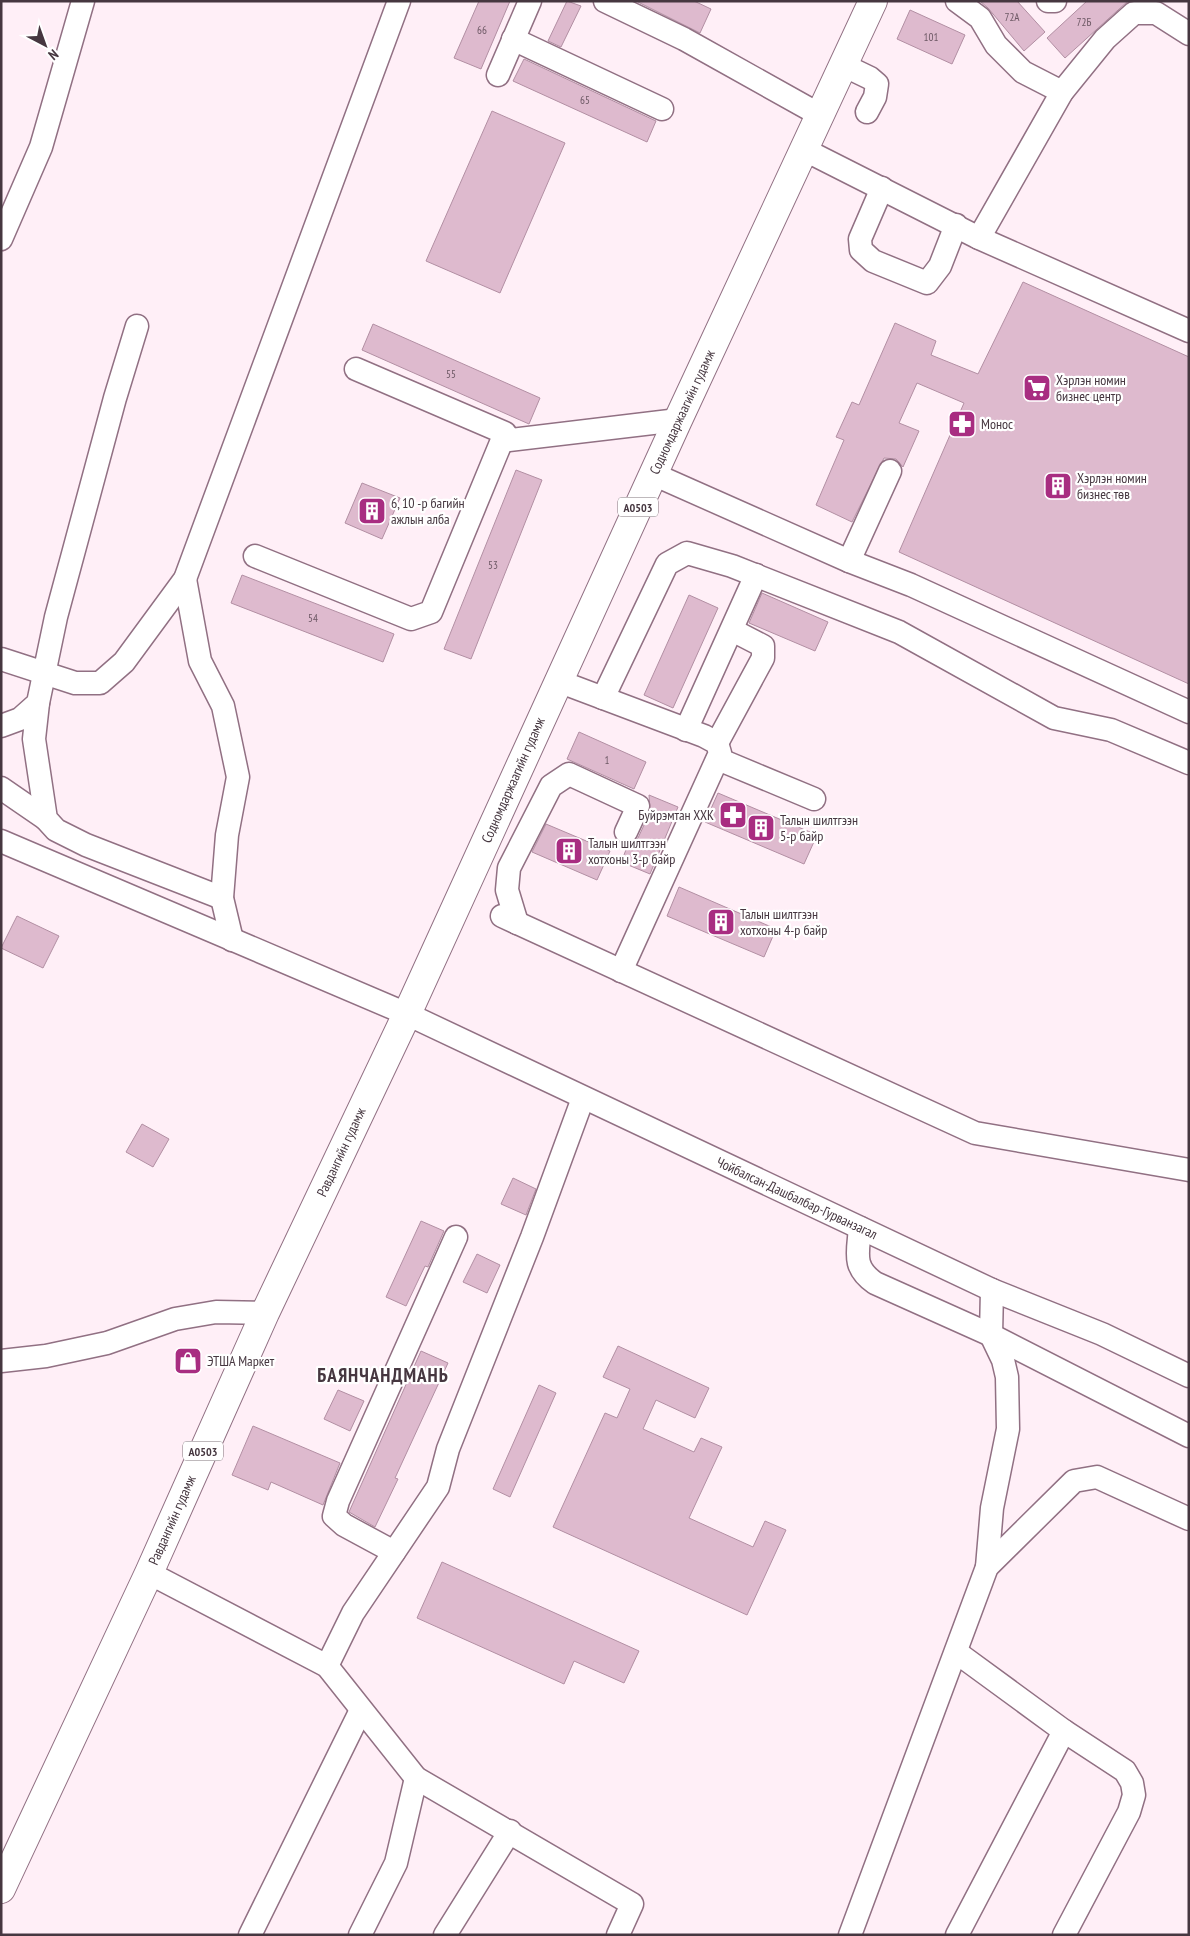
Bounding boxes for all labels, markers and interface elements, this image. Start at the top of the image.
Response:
house number: 72А [1004,10,1020,24]
house number: 72Б [1077,15,1092,29]
north arrow [20,20,70,70]
house number: 66 [477,23,487,37]
house number: 101 [924,30,938,44]
text: N [45,46,62,64]
house number: 65 [580,93,590,107]
street label: Содномдаржаагийн гудамж [645,346,719,477]
house number: 55 [446,367,456,381]
place label: Хэрлэн номин бизнес центр [1056,371,1126,405]
supermarket icon: Хэрлэн номин бизнес центр [1022,373,1052,403]
pharmacy icon: Монос [947,409,977,439]
place label: Монос [981,415,1013,433]
place label: Хэрлэн номин бизнес төв [1077,469,1147,503]
building icon: Хэрлэн номин бизнес төв [1043,471,1073,501]
place label: 6, 10 -р багийн ажлын алба [391,494,465,528]
building icon: 6, 10 -р багийн ажлын алба [357,496,387,526]
road number: A0503 [618,498,658,516]
house number: 53 [488,558,498,572]
house number: 54 [308,611,318,625]
street label: Содномдаржаагийн гудамж [477,714,549,846]
house number: 1 [605,753,610,767]
pharmacy icon: Буйрэмтан ХХК [718,800,748,830]
place label: Буйрэмтан ХХК [638,806,714,824]
place label: Талын шилтгээн 5-р байр [780,811,858,845]
building icon: Талын шилтгээн 5-р байр [746,813,776,843]
place label: Талын шилтгээн хотхоны 3-р байр [588,834,675,868]
building icon: Талын шилтгээн хотхоны 3-р байр [554,836,584,866]
place label: Талын шилтгээн хотхоны 4-р байр [740,905,827,939]
building icon: Талын шилтгээн хотхоны 4-р байр [706,907,736,937]
street label: Равдангийн гудамж [312,1104,370,1199]
street label: Чойбалсан-Дашбалбар-Гурванзагал [714,1153,880,1243]
shop icon: ЭТША Маркет [173,1346,203,1376]
place label: ЭТША Маркет [207,1352,275,1370]
district label: БАЯНЧАНДМАНЬ [317,1363,449,1387]
road number: A0503 [183,1442,223,1460]
street label: Равдангийн гудамж [144,1472,200,1568]

